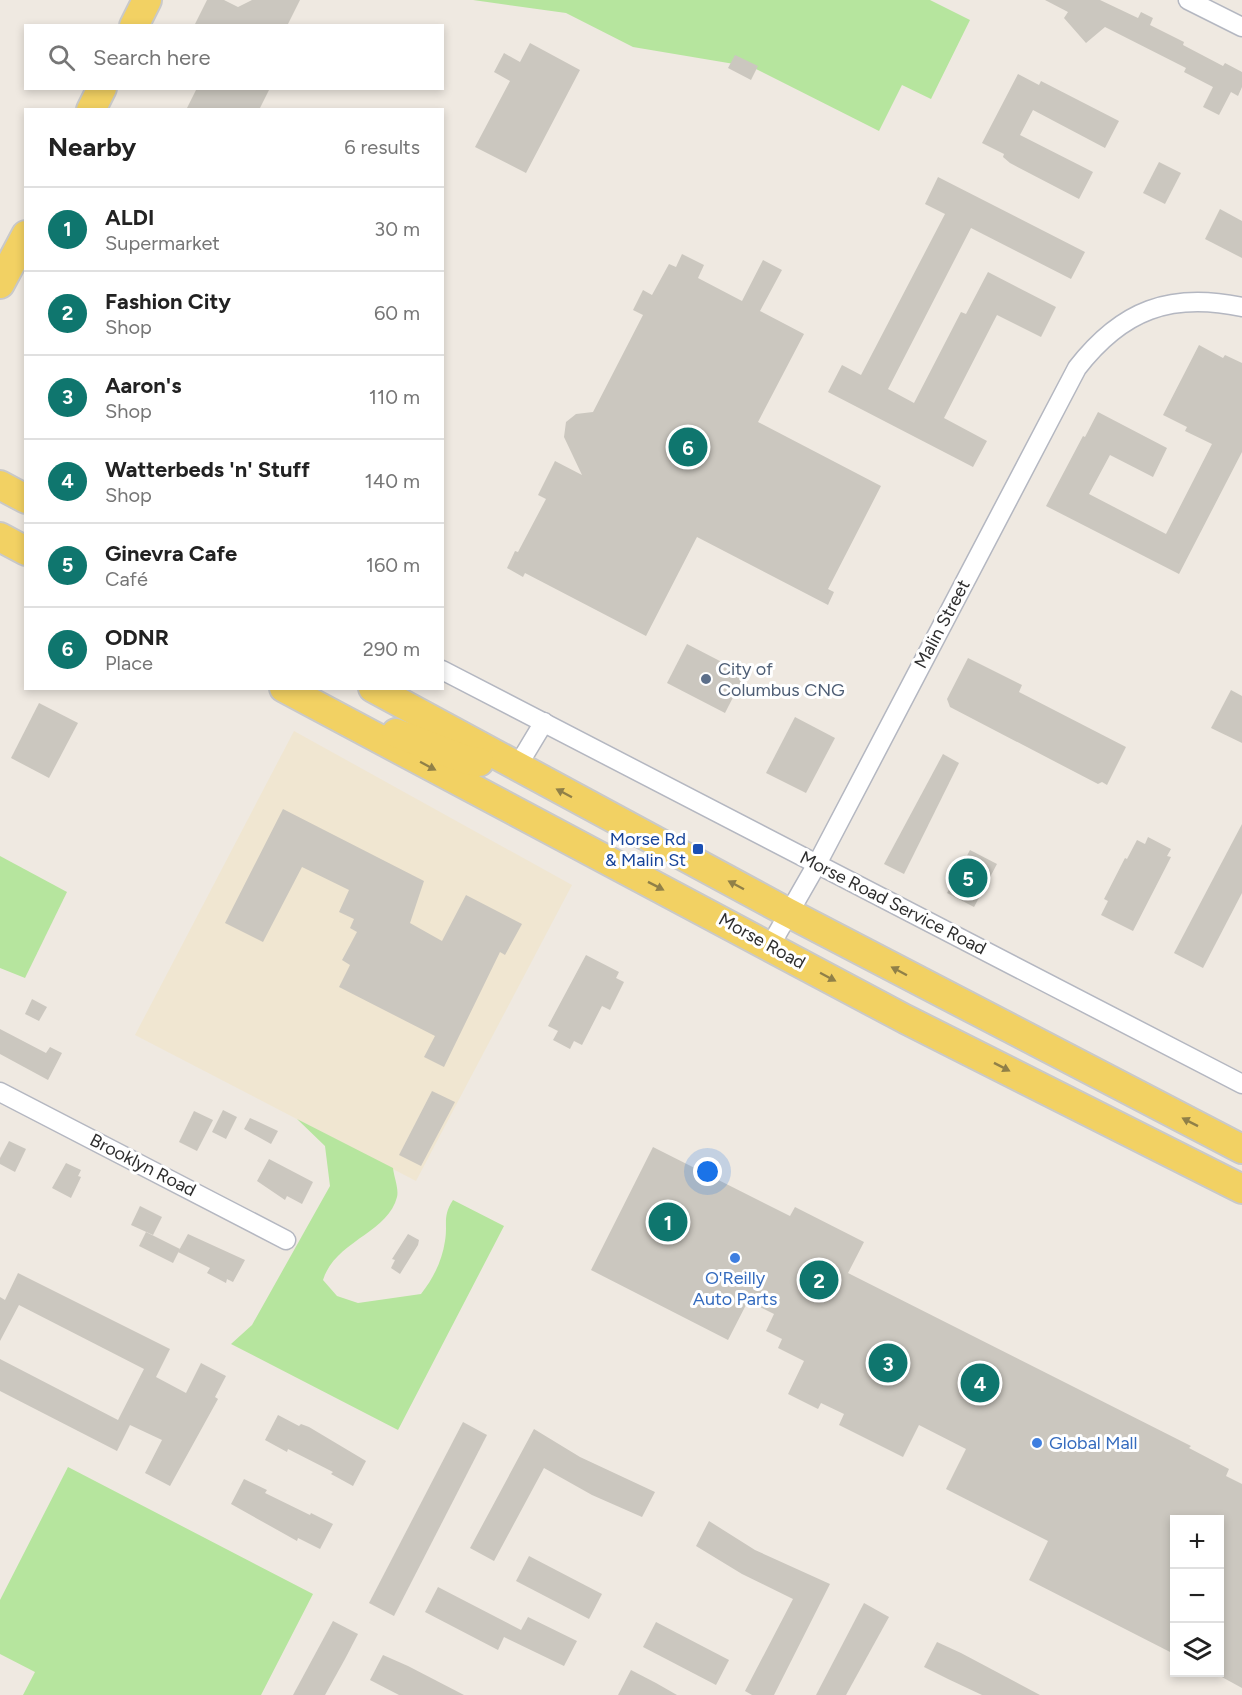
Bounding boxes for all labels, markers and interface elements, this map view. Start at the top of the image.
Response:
search box [24,24,444,90]
icon: search [45,41,78,74]
text: Search here [93,44,211,71]
text: Nearby [48,131,136,163]
text: 6 results [344,135,420,159]
text: ALDI [105,204,154,231]
text: 1 [63,217,72,241]
text: 30 m [374,217,420,241]
text: Supermarket [105,231,220,255]
text: Fashion City [105,288,231,315]
text: 2 [62,301,73,325]
text: 60 m [374,301,420,325]
text: Shop [105,315,152,339]
text: Aaron's [105,372,181,399]
text: 3 [62,385,73,409]
text: 110 m [369,385,420,409]
text: Shop [105,399,152,423]
pin: 6 [668,424,708,470]
text: Watterbeds 'n' Stuff [105,456,310,483]
text: 4 [61,469,74,493]
text: 140 m [365,469,420,493]
text: Shop [105,483,152,507]
text: Ginevra Cafe [105,540,237,567]
text: 5 [62,553,73,577]
text: 160 m [366,553,420,577]
text: Café [105,567,148,591]
street label: Malin Street [909,576,975,672]
text: ODNR [105,624,169,651]
text: 6 [62,637,73,661]
text: 290 m [363,637,420,661]
text: Place [105,651,153,675]
place label: City of Columbus CNG [718,658,845,701]
marker: City of Columbus CNG [699,672,713,686]
one-way arrow [420,761,437,771]
one-way arrow [555,788,573,798]
place label: Morse Rd & Malin St [605,828,686,871]
marker: Morse Rd & Malin St [691,842,705,856]
street label: Morse Road Service Road [796,846,990,960]
pin: 5 [948,856,988,900]
one-way arrow [727,880,744,890]
one-way arrow [648,881,665,891]
street label: Morse Road [715,908,809,974]
one-way arrow [890,966,907,976]
one-way arrow [820,972,837,982]
one-way arrow [993,1062,1010,1072]
one-way arrow [1181,1117,1198,1127]
street label: Brooklyn Road [86,1129,200,1201]
your location [693,1157,722,1186]
pin: 1 [648,1200,688,1244]
marker: O'Reilly Auto Parts [728,1251,742,1265]
pin: 2 [800,1258,838,1302]
place label: O'Reilly Auto Parts [693,1267,777,1310]
pin: 3 [868,1340,908,1386]
pin: 4 [960,1360,1000,1406]
place label: Global Mall [1049,1432,1138,1454]
marker: Global Mall [1030,1436,1044,1450]
map controls [1170,1515,1224,1677]
button: + [1170,1515,1224,1569]
button: − [1170,1569,1224,1623]
button: layers [1170,1623,1224,1677]

